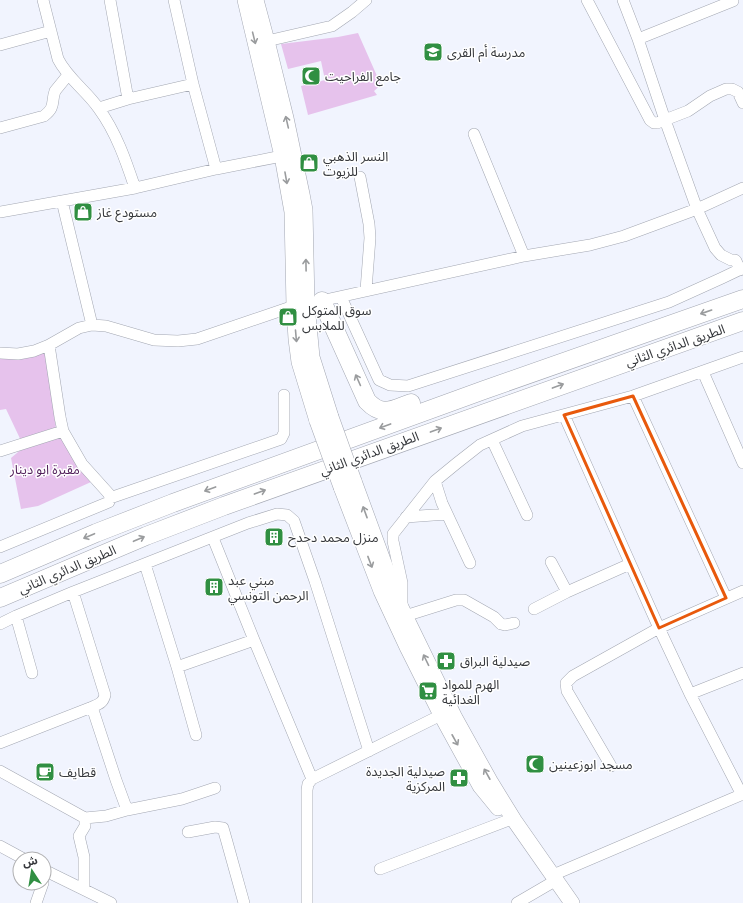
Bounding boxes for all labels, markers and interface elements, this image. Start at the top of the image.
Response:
one-way arrow [251,31,258,44]
school or university icon: مدرسة أم القرى [422,41,444,63]
place label: مدرسة أم القرى [447,44,526,62]
mosque icon: جامع الفراحيت [300,65,322,87]
place label: جامع الفراحيت [325,69,401,87]
one-way arrow [282,116,290,129]
place label: النسر الذهبي للزيوت [323,149,388,179]
shop icon: النسر الذهبي للزيوت [298,152,320,174]
one-way arrow [282,171,290,184]
shop icon: مستودع غاز [72,201,94,223]
place label: مستودع غاز [96,205,157,223]
one-way arrow [302,259,310,272]
place label: سوق المتوكل للملابس [302,303,371,334]
shop icon: سوق المتوكل للملابس [277,306,299,328]
one-way arrow [701,308,713,316]
street label: الطريق الدائري الثاني [623,321,728,372]
one-way arrow [292,329,300,342]
one-way arrow [353,375,361,387]
one-way arrow [551,382,564,389]
one-way arrow [380,422,392,430]
one-way arrow [429,425,441,433]
street label: الطريق الدائري الثاني [318,429,422,481]
park label: مقبرة ابو دينار [9,462,80,477]
one-way arrow [205,486,217,494]
one-way arrow [254,488,266,496]
one-way arrow [360,506,368,518]
building icon: منزل محمد دحدح [263,526,285,548]
place label: منزل محمد دحدح [288,530,379,548]
one-way arrow [83,533,95,540]
one-way arrow [133,535,145,542]
street label: الطريق الدائري الثاني [16,542,119,600]
one-way arrow [366,556,374,568]
place label: مبني عبد الرحمن التونسي [228,573,309,606]
building icon: مبني عبد الرحمن التونسي [203,576,225,598]
pharmacy icon: صيدلية البراق [435,650,457,672]
one-way arrow [422,654,429,666]
place label: صيدلية البراق [460,654,530,669]
place label: الهرم للمواد الغدائية [442,677,499,707]
supermarket icon: الهرم للمواد الغدائية [417,680,439,702]
one-way arrow [452,734,459,746]
mosque icon: مسجد ابوزعينين [524,753,546,775]
place label: مسجد ابوزعينين [549,757,633,773]
cafe icon: قطايف [34,761,56,783]
place label: صيدلية الجديدة المركزية [366,764,445,794]
place label: قطايف [59,765,96,780]
pharmacy icon: صيدلية الجديدة المركزية [448,767,470,789]
one-way arrow [482,769,490,781]
north arrow [12,851,52,891]
text: ش [21,854,39,870]

